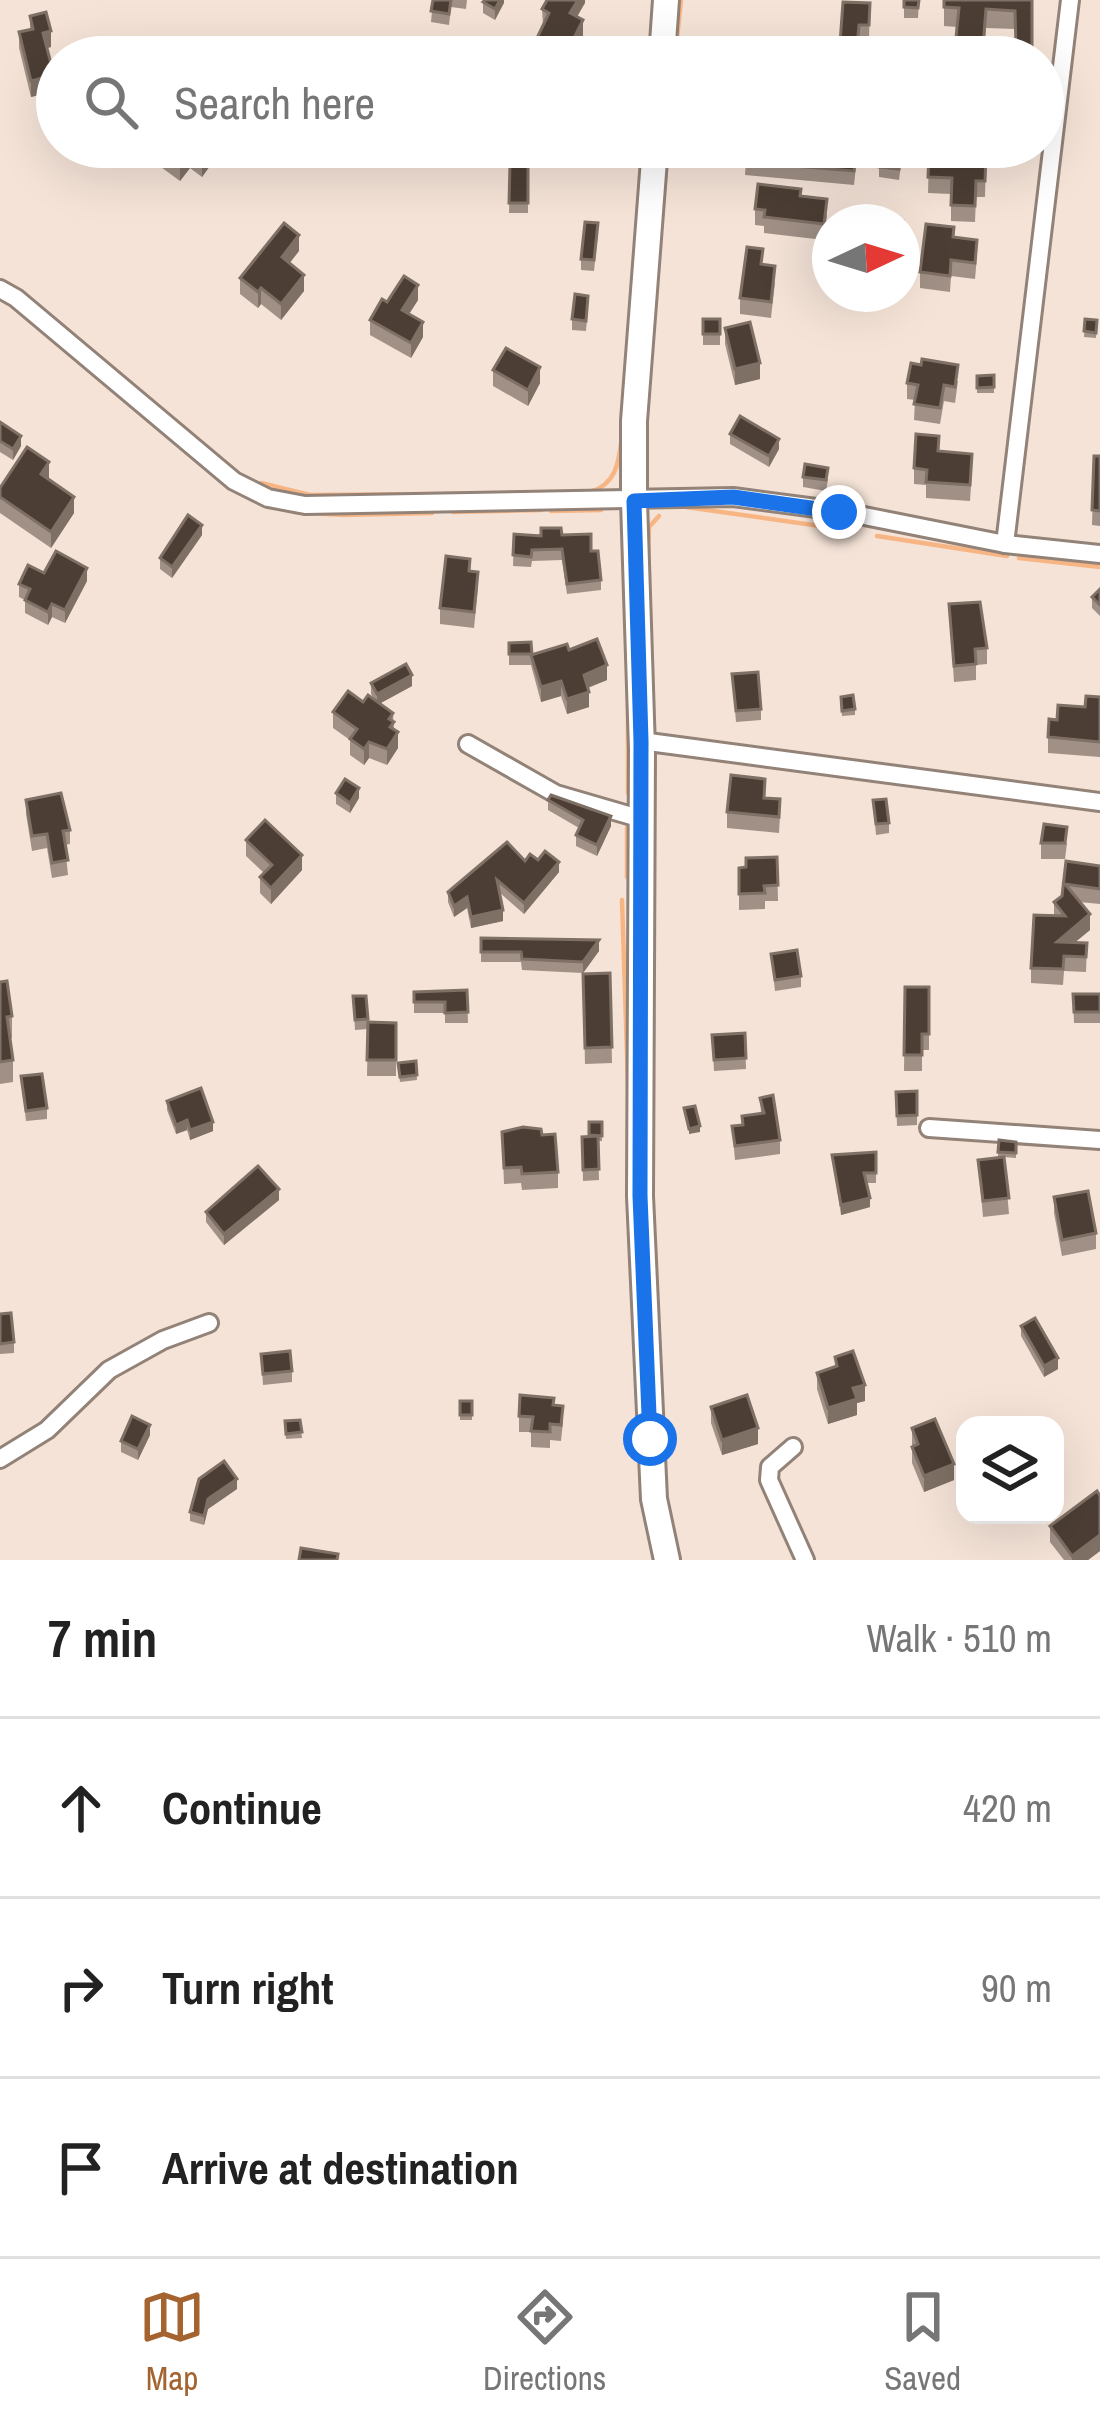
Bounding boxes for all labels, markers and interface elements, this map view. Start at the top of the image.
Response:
search box [36,36,1064,168]
icon: search [78,69,144,135]
text: Search here [174,72,375,133]
north arrow [812,204,920,312]
route end [812,485,866,539]
route start [623,1412,677,1466]
map controls [956,1416,1064,1524]
button: layers [956,1416,1064,1524]
text: 7 min [48,1604,157,1673]
text: Walk · 510 m [867,1612,1052,1664]
icon: ahead [48,1775,114,1841]
text: Continue [162,1777,322,1838]
text: 420 m [963,1782,1052,1834]
icon: right [48,1955,114,2021]
text: Turn right [162,1957,334,2018]
text: 90 m [981,1962,1052,2014]
icon: arrive [48,2135,114,2201]
text: Arrive at destination [162,2137,519,2198]
tab: Map [139,2284,205,2400]
tab: Directions [483,2284,606,2400]
tab: Saved [884,2284,961,2400]

